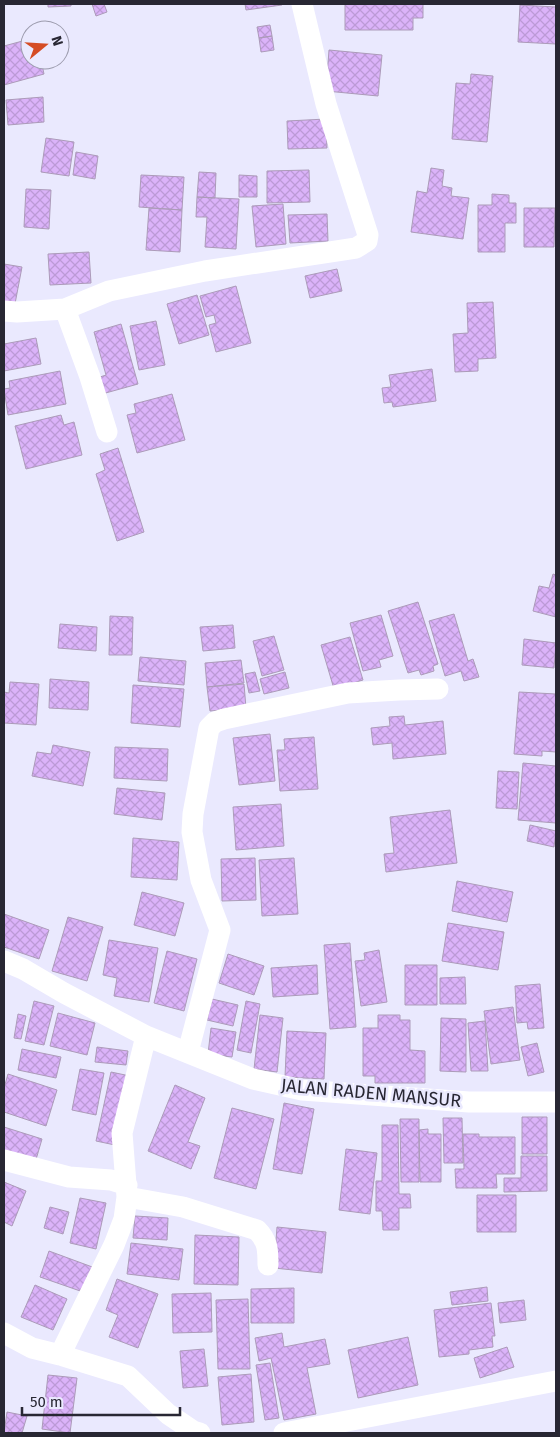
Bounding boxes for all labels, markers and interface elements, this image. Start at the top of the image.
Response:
north arrow [20,20,70,70]
text: N [47,34,66,48]
street label: JALAN RADEN MANSUR [280,1074,462,1112]
scale bar [22,1384,180,1416]
text: 50 m [30,1393,63,1411]

